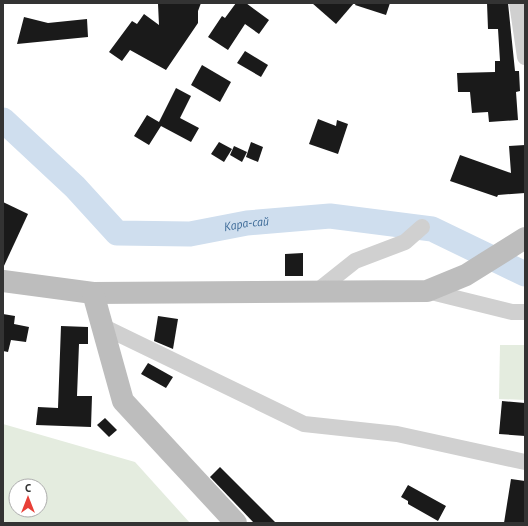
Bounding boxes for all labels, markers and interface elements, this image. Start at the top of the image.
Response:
water label: Кара-сай [223,213,269,234]
north arrow [8,478,48,518]
text: С [25,481,31,495]

